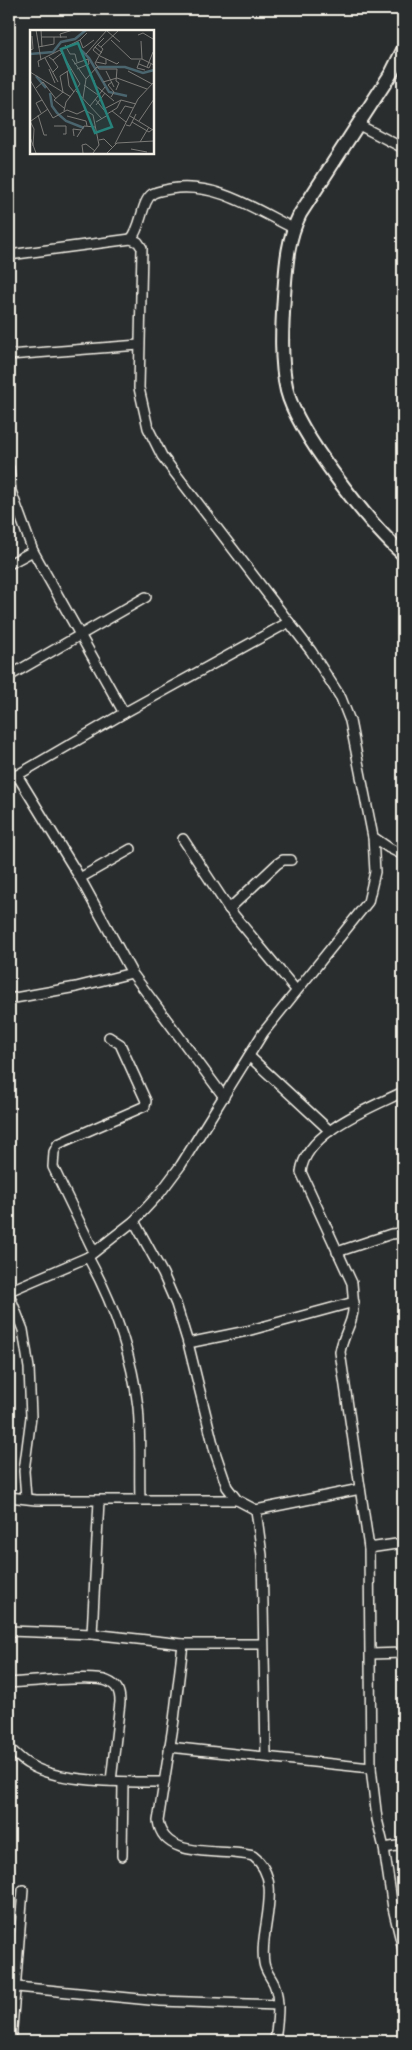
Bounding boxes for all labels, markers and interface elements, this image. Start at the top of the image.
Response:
inset map [30,30,154,154]

